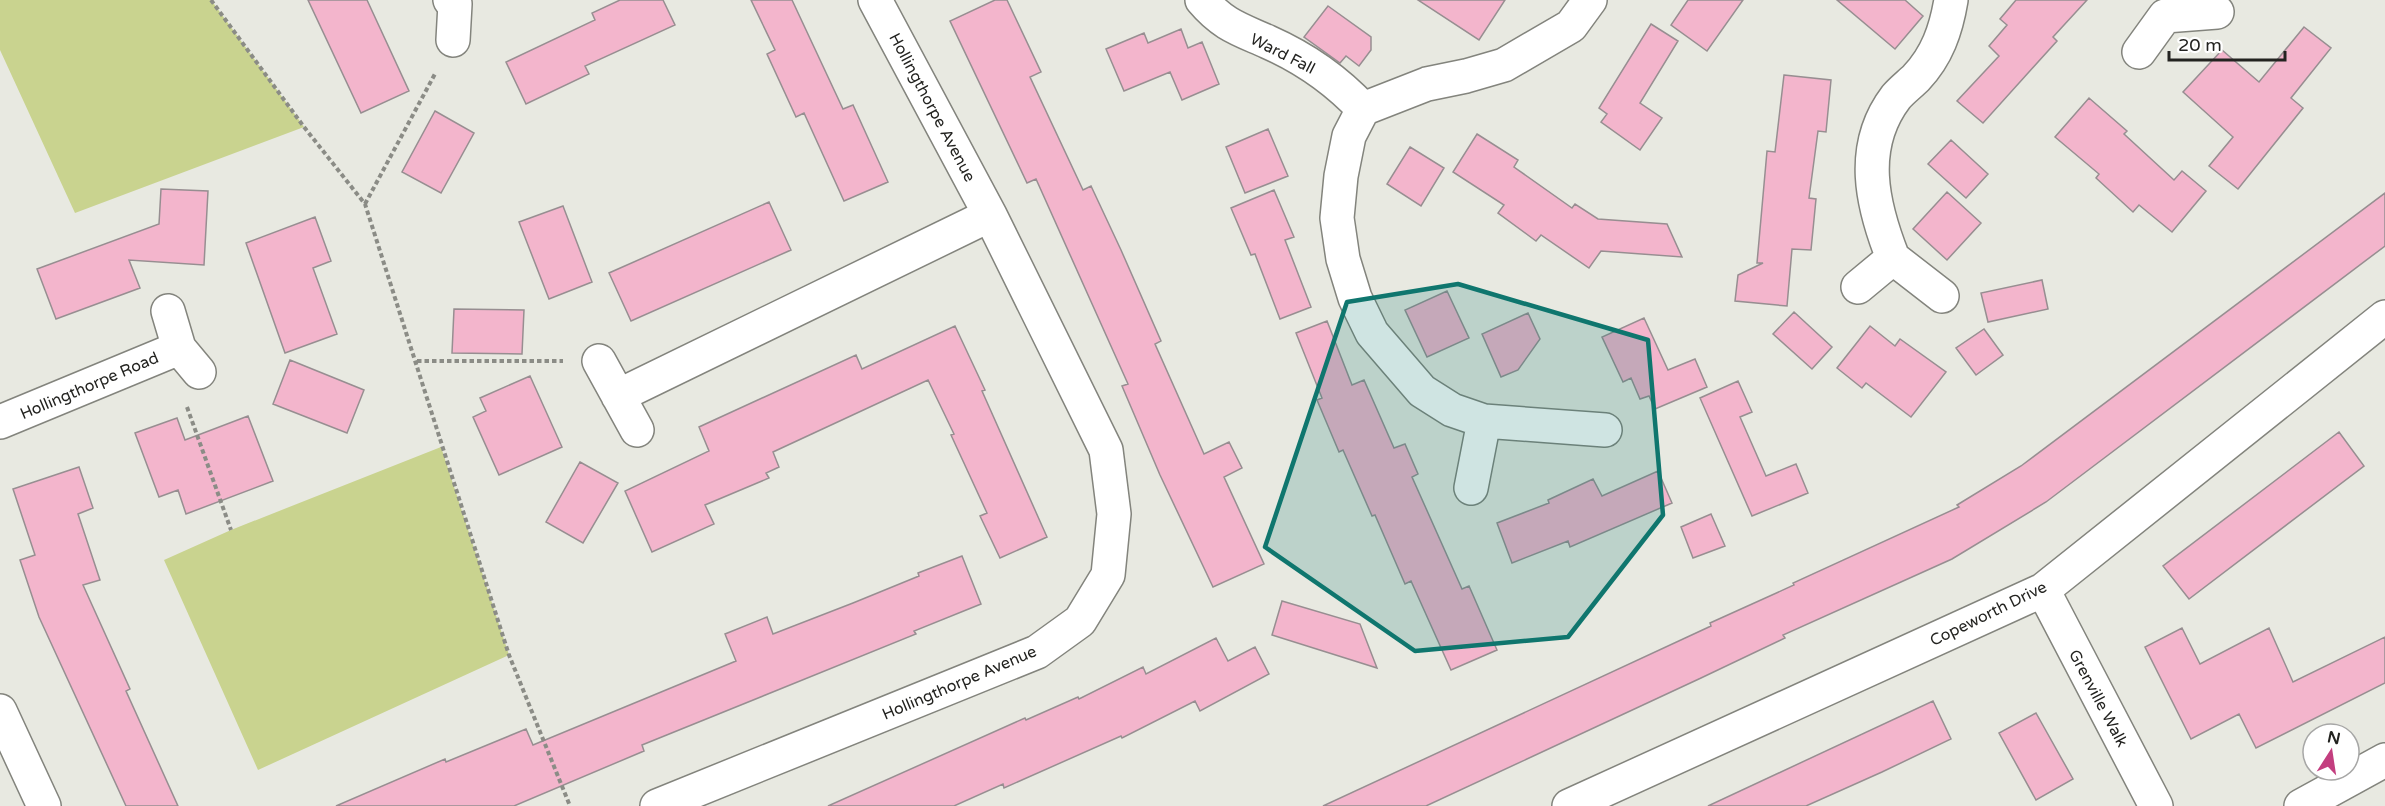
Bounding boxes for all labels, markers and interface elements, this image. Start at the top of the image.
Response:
scale bar [2169,24,2284,62]
street label: Ward Fall [1247,29,1318,79]
street label: Hollingthorpe Avenue [884,30,980,185]
text: 20 m [2178,34,2222,56]
street label: Hollingthorpe Road [17,348,162,424]
street label: Copeworth Drive [1927,577,2050,651]
street label: Hollingthorpe Avenue [879,641,1040,724]
street label: Grenville Walk [2064,646,2132,751]
north arrow [2301,722,2361,782]
text: N [2326,727,2342,749]

